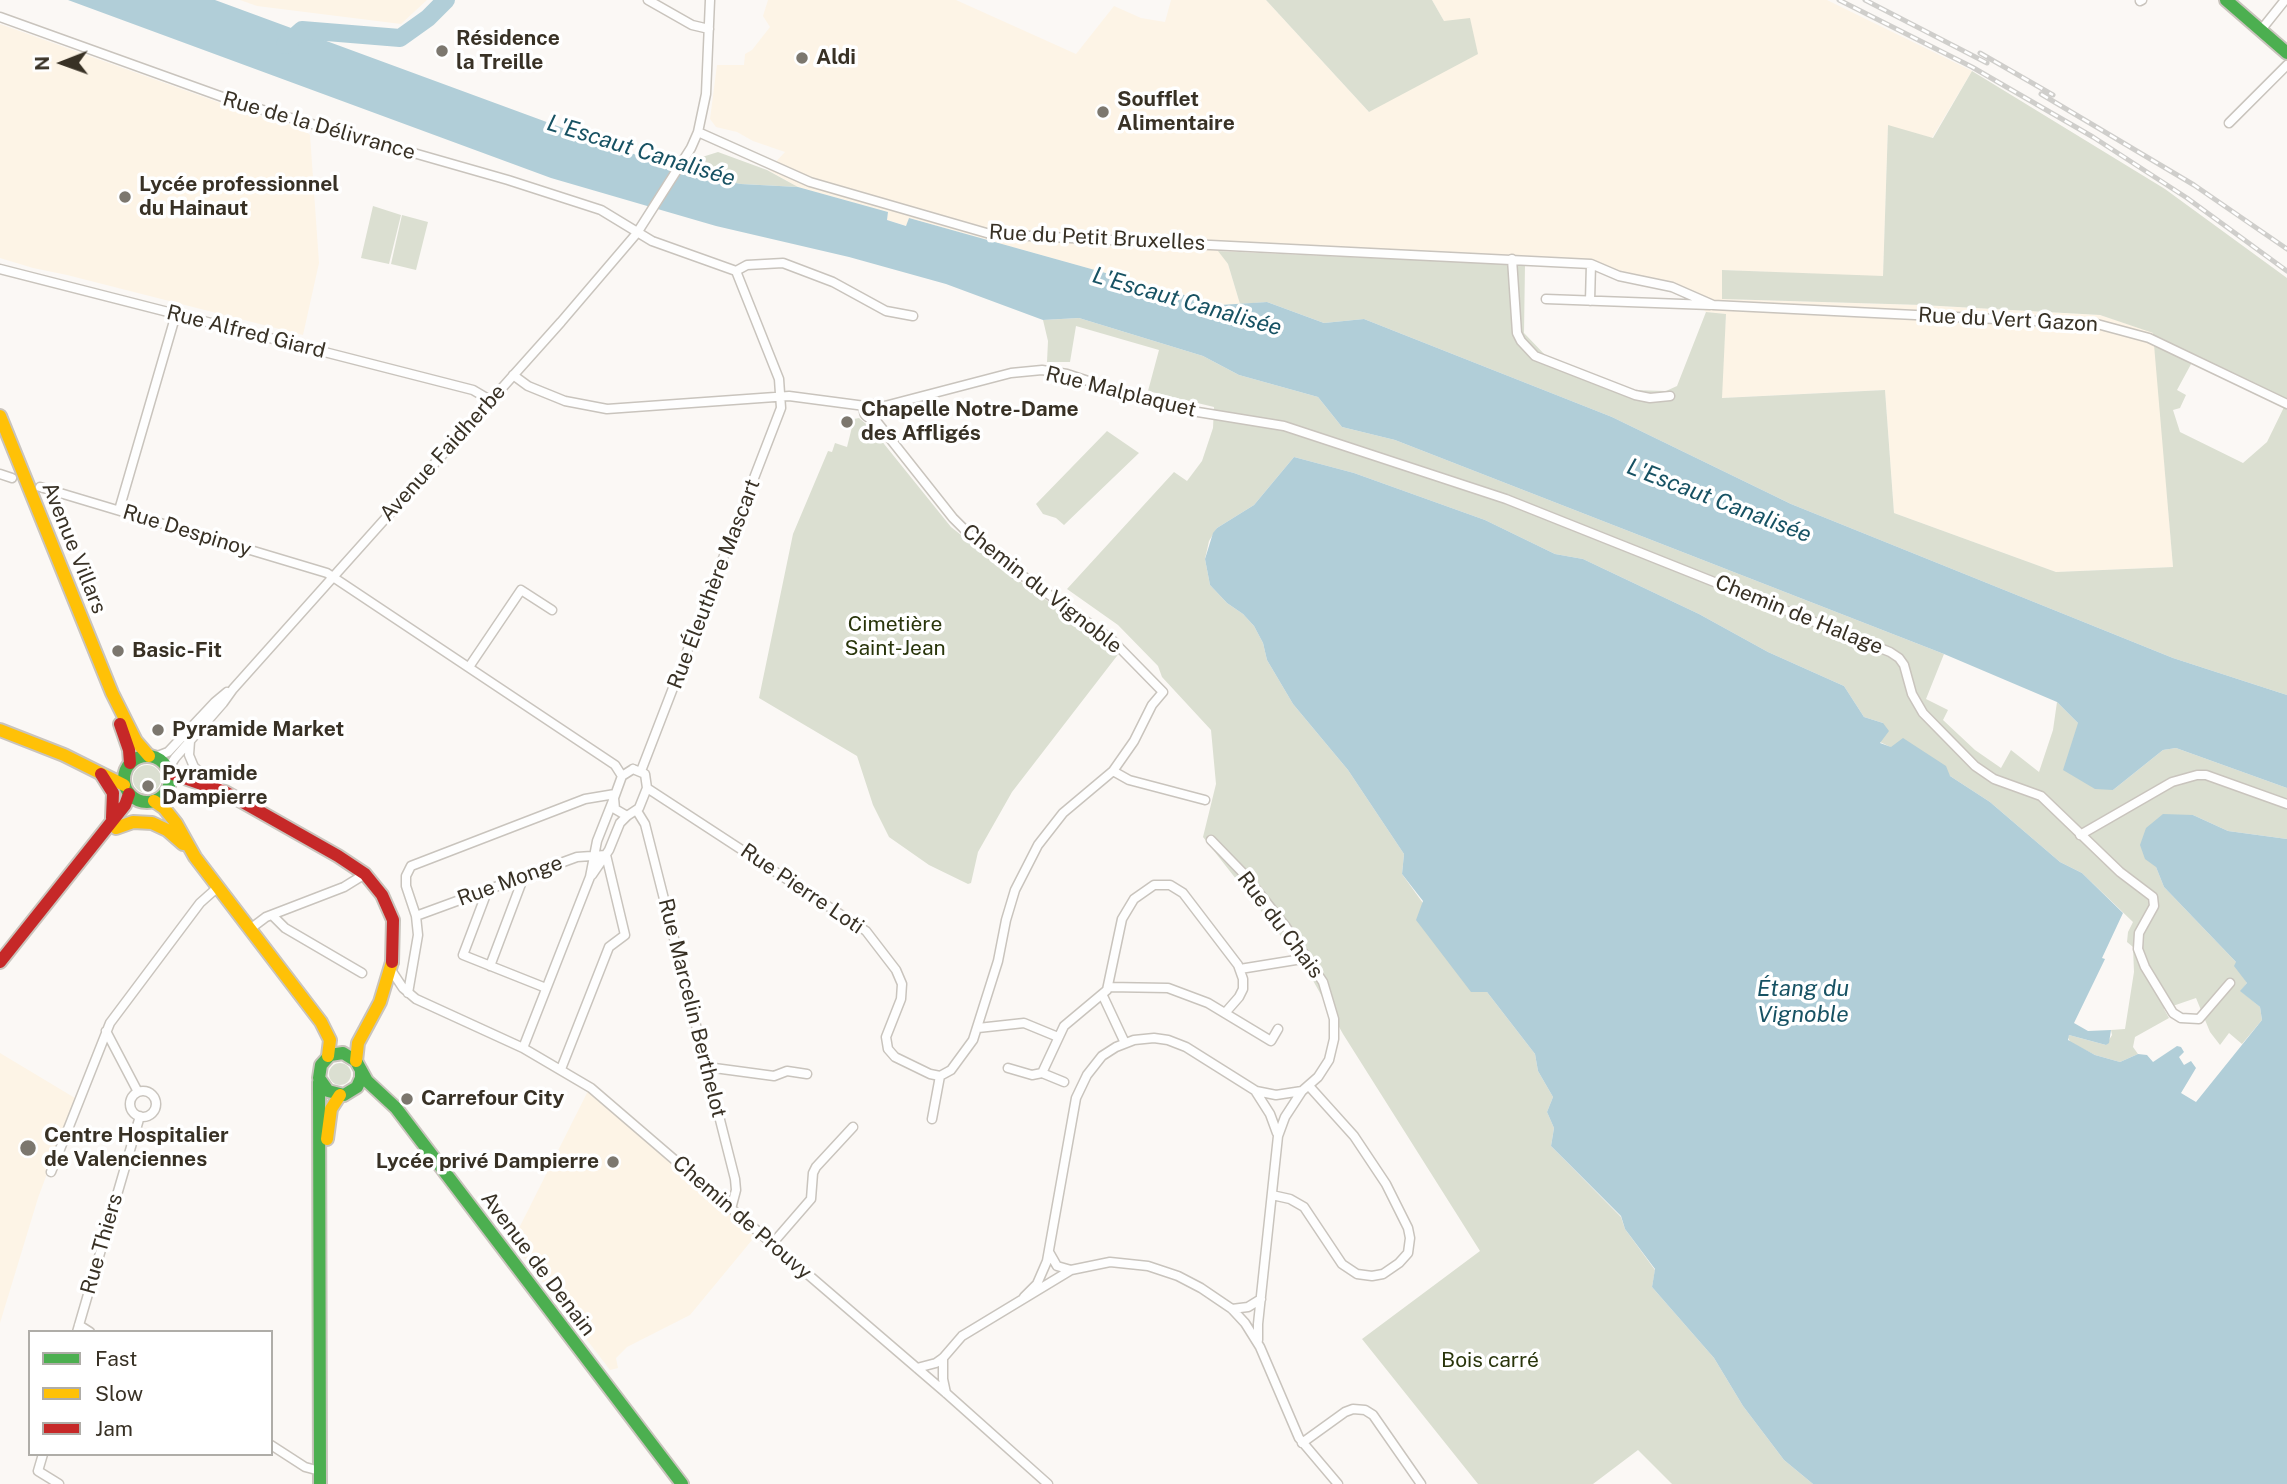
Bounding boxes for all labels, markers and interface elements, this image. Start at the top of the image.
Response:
place label: Résidence la Treille [456,26,560,76]
north arrow [28,28,98,98]
marker: Résidence la Treille [434,43,450,59]
place label: Aldi [816,45,856,71]
marker: Aldi [794,50,810,66]
text: N [31,56,53,71]
street label: Rue de la Délivrance [220,86,418,166]
place label: Soufflet Alimentaire [1117,87,1235,137]
marker: Soufflet Alimentaire [1095,104,1111,120]
water label: L'Escaut Canalisée [543,109,739,193]
place label: Lycée professionnel du Hainaut [139,172,339,222]
marker: Lycée professionnel du Hainaut [117,189,133,205]
street label: Rue du Petit Bruxelles [988,220,1206,256]
water label: L'Escaut Canalisée [1089,262,1285,342]
street label: Rue Alfred Giard [164,300,328,364]
street label: Rue du Vert Gazon [1917,303,2099,337]
street label: Rue Malplaquet [1043,361,1199,423]
street label: Avenue Faidherbe [375,379,511,527]
place label: Chapelle Notre-Dame des Affligés [861,397,1079,447]
marker: Chapelle Notre-Dame des Affligés [839,414,855,430]
water label: L'Escaut Canalisée [1623,453,1815,549]
street label: Rue Éleuthère Mascart [662,476,766,692]
street label: Avenue Villars [36,479,112,617]
street label: Rue Despinoy [120,499,254,563]
street label: Chemin du Vignoble [957,519,1127,659]
street label: Chemin de Halage [1711,570,1887,660]
park label: Cimetière Saint-Jean [844,612,946,662]
place label: Basic-Fit [132,638,222,664]
marker: Basic-Fit [110,643,126,659]
place label: Pyramide Market [172,717,344,743]
marker: Pyramide Market [150,722,166,738]
place label: Pyramide Dampierre [162,761,268,811]
marker: Pyramide Dampierre [140,778,156,794]
street label: Rue Pierre Loti [736,838,868,940]
street label: Rue Monge [454,850,566,912]
street label: Rue du Chais [1232,867,1328,983]
street label: Rue Marcelin Berthelot [653,896,731,1120]
water label: Étang du Vignoble [1757,975,1849,1029]
place label: Carrefour City [421,1086,564,1112]
marker: Carrefour City [399,1091,415,1107]
place label: Centre Hospitalier de Valenciennes [44,1123,229,1173]
marker: Centre Hospitalier de Valenciennes [18,1138,38,1158]
place label: Lycée privé Dampierre [376,1149,599,1175]
street label: Chemin de Prouvy [667,1151,817,1285]
marker: Lycée privé Dampierre [605,1154,621,1170]
street label: Avenue de Denain [475,1187,601,1341]
street label: Rue Thiers [76,1191,128,1297]
legend [28,1330,273,1456]
text: Fast [95,1346,137,1371]
park label: Bois carré [1441,1348,1539,1374]
text: Slow [95,1381,143,1406]
text: Jam [95,1416,133,1441]

